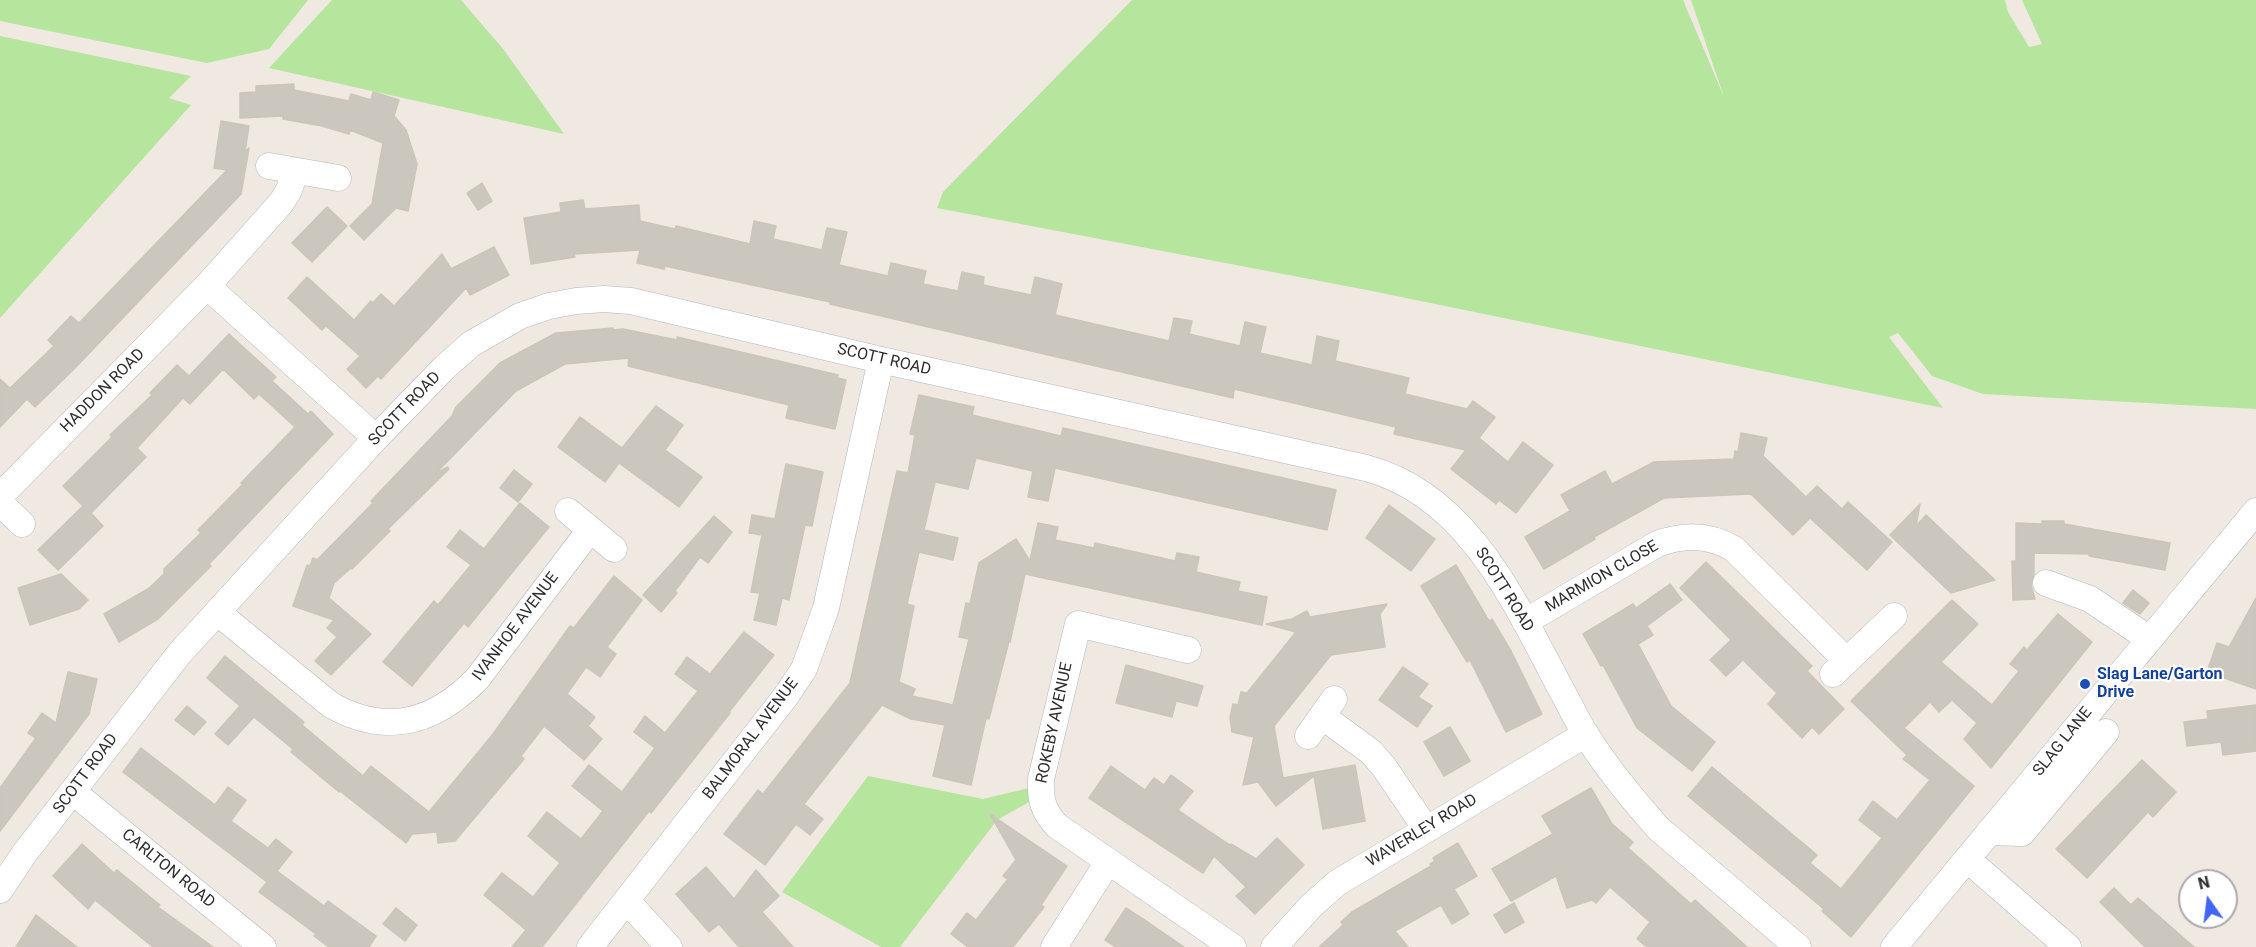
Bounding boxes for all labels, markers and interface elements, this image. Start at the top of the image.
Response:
street label: SCOTT ROAD [835,340,933,380]
street label: HADDON ROAD [57,345,149,437]
street label: SCOTT ROAD [365,368,445,450]
street label: MARMION CLOSE [1542,537,1662,617]
street label: SCOTT ROAD [1471,544,1537,636]
street label: IVANHOE AVENUE [469,569,563,685]
street label: ROKEBY AVENUE [1033,661,1077,785]
place label: Slag Lane/Garton Drive [2097,665,2222,703]
street label: BALMORAL AVENUE [699,675,803,803]
marker: Slag Lane/Garton Drive [2078,677,2092,691]
street label: SLAG LANE [2029,704,2097,780]
street label: SCOTT ROAD [50,730,122,818]
street label: WAVERLEY ROAD [1363,790,1481,872]
street label: CARLTON ROAD [117,825,219,913]
north arrow [2178,869,2238,929]
text: N [2196,872,2212,894]

